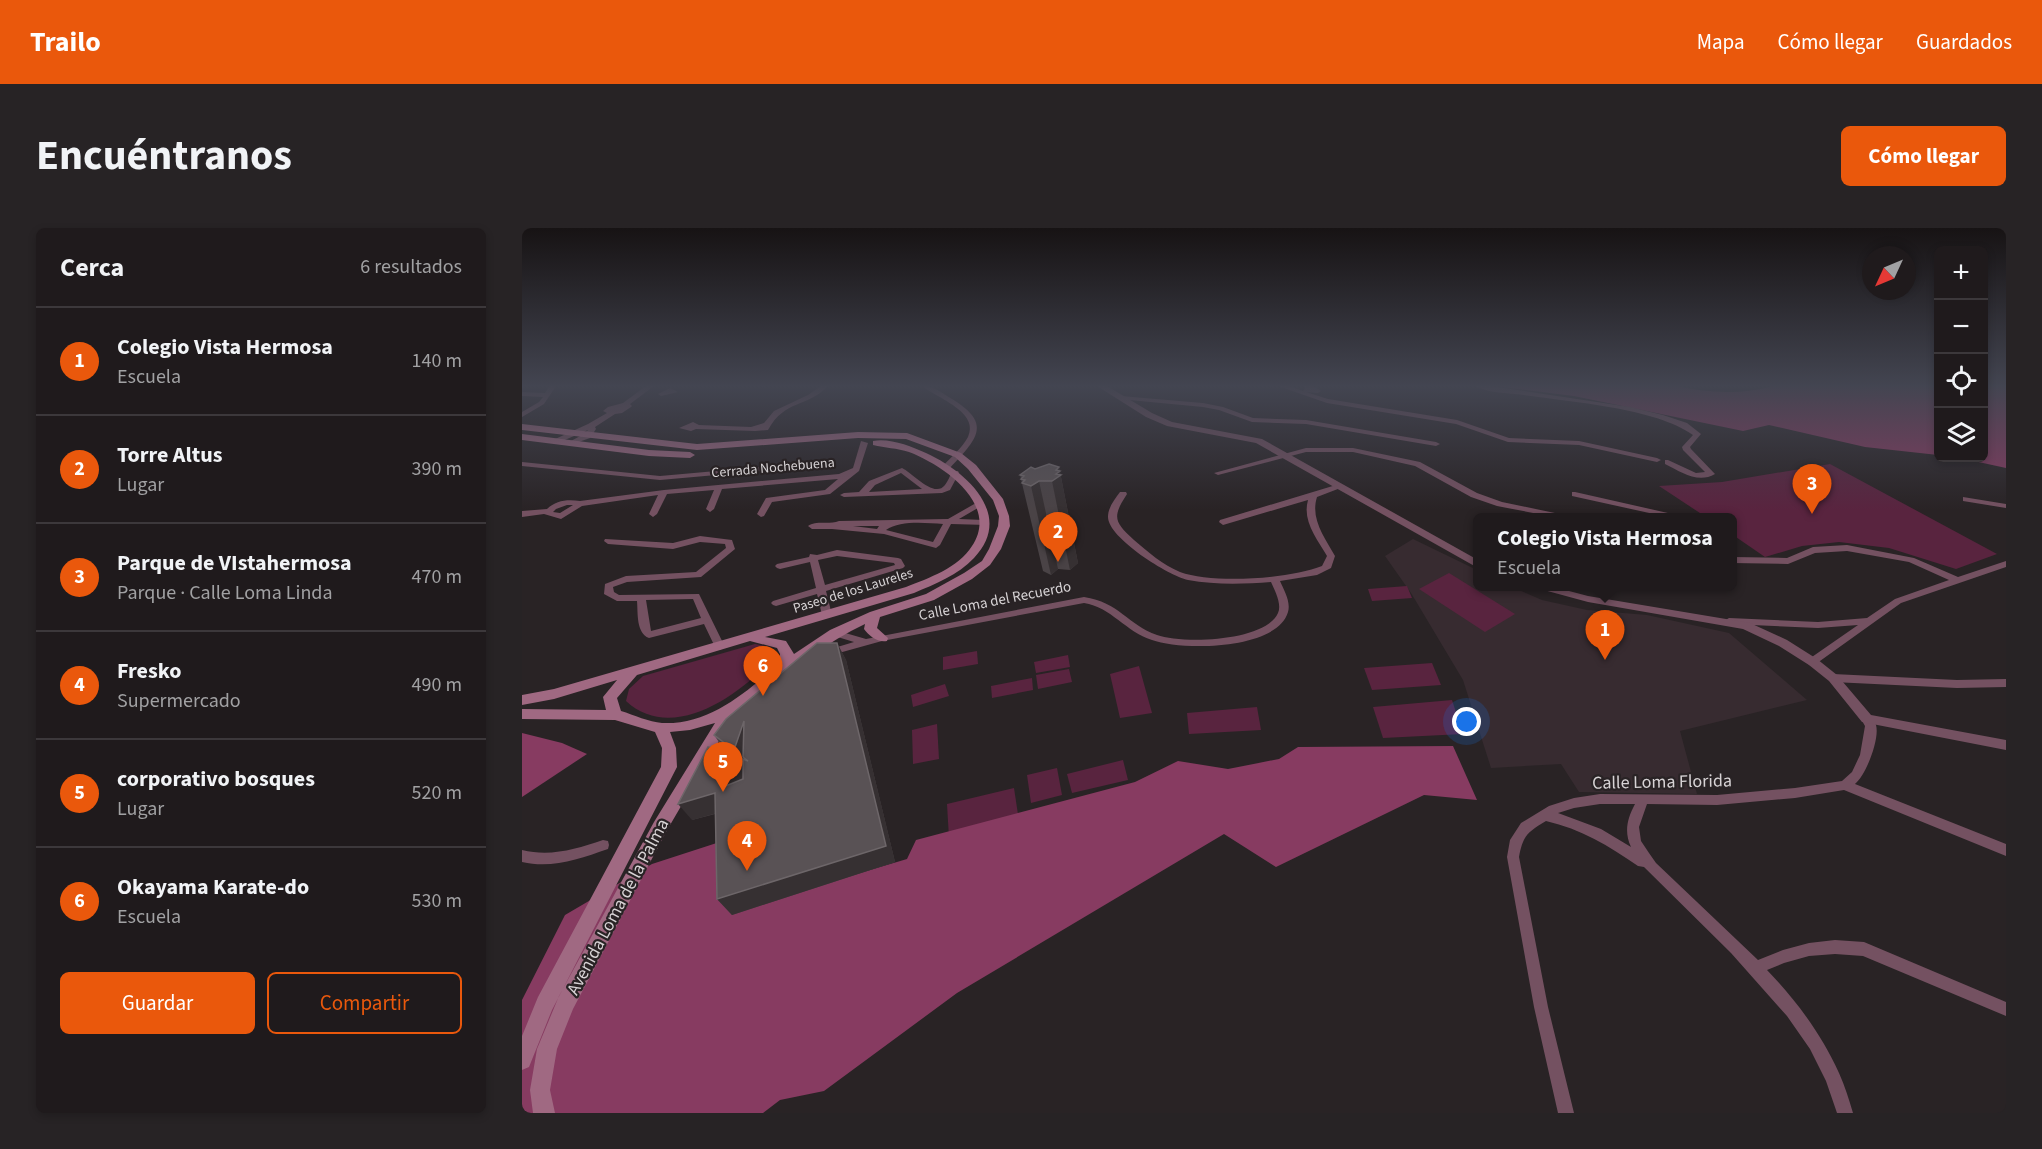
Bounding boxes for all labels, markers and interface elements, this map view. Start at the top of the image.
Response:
text: Trailo [30,22,101,62]
text: Mapa [1697,27,1745,57]
text: Cómo llegar [1778,27,1883,57]
text: Guardados [1916,27,2012,57]
text: Encuéntranos [36,126,292,186]
button: Cómo llegar [1841,126,2006,186]
north arrow [1862,246,1916,300]
map controls [1934,246,1988,462]
button: + [1934,246,1988,300]
text: Cerca [60,249,124,286]
text: 6 resultados [360,253,462,281]
button: − [1934,300,1988,354]
text: Colegio Vista Hermosa [117,331,333,363]
text: 1 [74,347,85,375]
text: 140 m [412,347,462,375]
button: locate [1934,354,1988,408]
text: Escuela [117,363,181,391]
button: layers [1934,408,1988,462]
text: Torre Altus [117,439,222,471]
street label: Cerrada Nochebuena [711,453,835,483]
text: 2 [74,455,85,483]
text: 390 m [412,455,462,483]
pin: 3 [1792,464,1832,514]
text: Lugar [117,471,164,499]
pin: 2 [1038,512,1078,562]
popup [1473,513,1737,591]
text: Colegio Vista Hermosa [1497,522,1713,554]
text: Parque de VIstahermosa [117,547,352,579]
text: Escuela [1497,554,1561,582]
text: 3 [74,563,85,591]
text: 470 m [412,563,462,591]
street label: Paseo de los Laureles [791,563,916,619]
street label: Calle Loma del Recuerdo [917,576,1073,626]
text: Parque · Calle Loma Linda [117,579,333,607]
pin: 1 [1586,610,1624,660]
pin: 6 [744,646,782,696]
text: Fresko [117,655,181,687]
text: 4 [74,671,85,699]
text: 490 m [412,671,462,699]
text: Supermercado [117,687,241,715]
your location [1452,707,1481,736]
pin: 5 [704,742,742,792]
text: corporativo bosques [117,763,315,795]
street label: Calle Loma Florida [1592,768,1732,796]
text: 5 [74,779,85,807]
text: 520 m [412,779,462,807]
text: Lugar [117,795,164,823]
street label: Avenida Loma de la Palma [561,814,675,1000]
pin: 4 [728,822,766,871]
text: Okayama Karate-do [117,871,309,903]
text: 6 [74,887,85,915]
text: 530 m [412,887,462,915]
text: Escuela [117,903,181,931]
button: Guardar [60,972,255,1034]
button: Compartir [267,972,462,1034]

